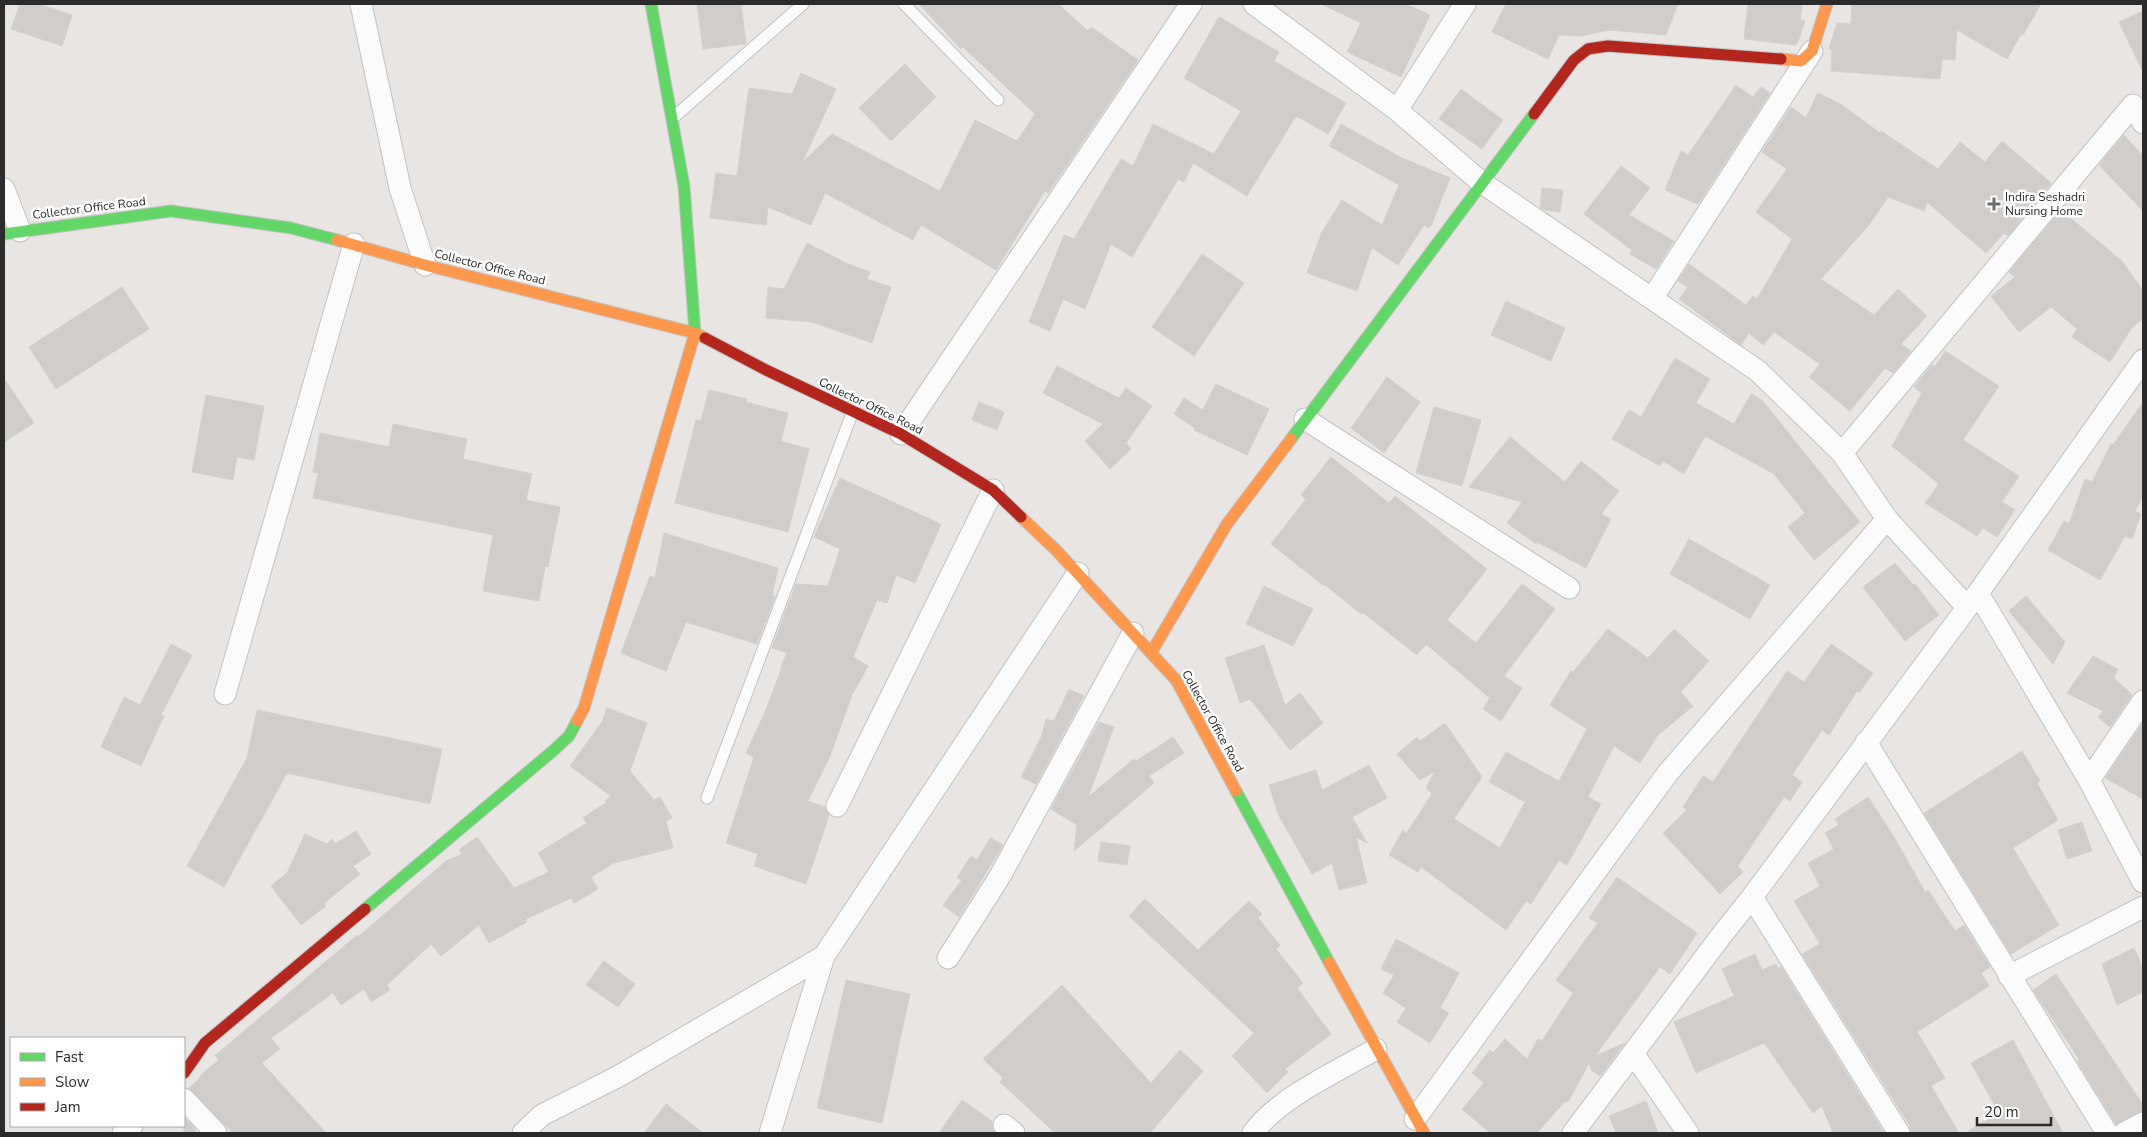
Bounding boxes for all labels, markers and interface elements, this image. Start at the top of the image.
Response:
place label: Indira Seshadri Nursing Home [2005,189,2085,219]
street label: Collector Office Road [31,193,147,223]
marker: Indira Seshadri Nursing Home [1987,197,2001,211]
street label: Collector Office Road [433,245,547,289]
street label: Collector Office Road [816,374,926,438]
street label: Collector Office Road [1178,667,1248,775]
legend [10,1037,185,1127]
text: Fast [55,1047,84,1067]
text: Slow [55,1072,90,1092]
scale bar [1977,1094,2051,1126]
text: Jam [54,1097,81,1117]
text: 20 m [1984,1102,2019,1122]

